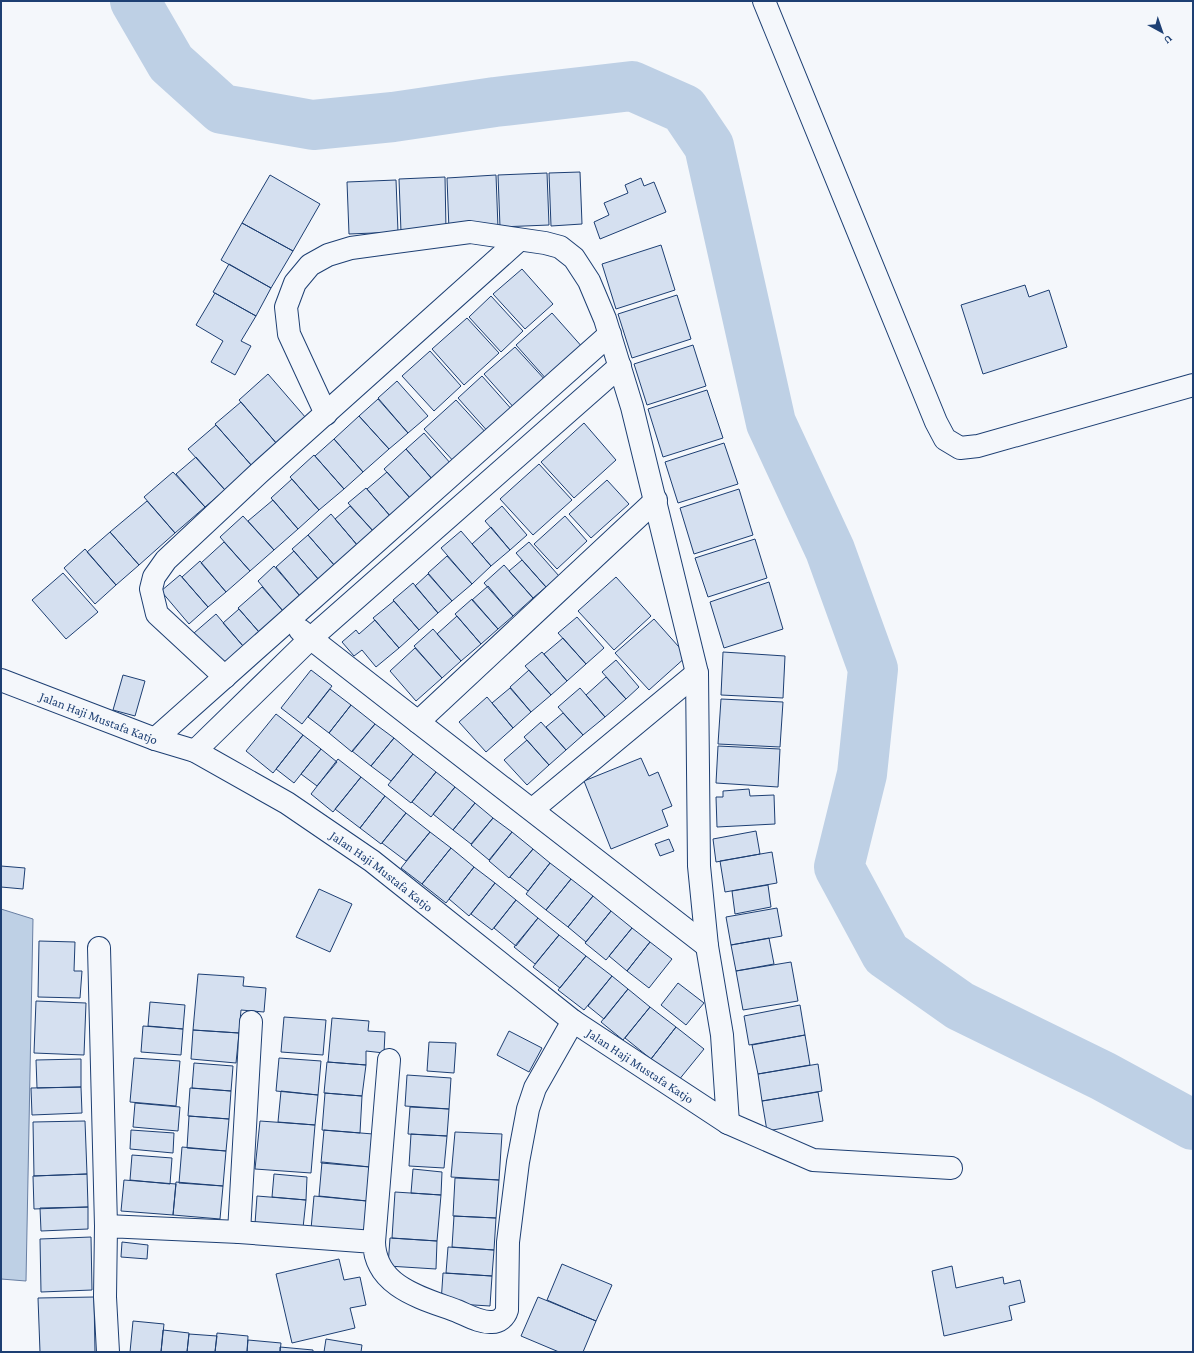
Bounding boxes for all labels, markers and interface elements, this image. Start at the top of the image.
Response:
north arrow [1142,12,1182,52]
text: U [1161,33,1175,47]
street label: Jalan Haji Mustafa Katjo [37,688,160,747]
street label: Jalan Haji Mustafa Katjo [327,827,436,914]
street label: Jalan Haji Mustafa Katjo [583,1024,697,1106]

